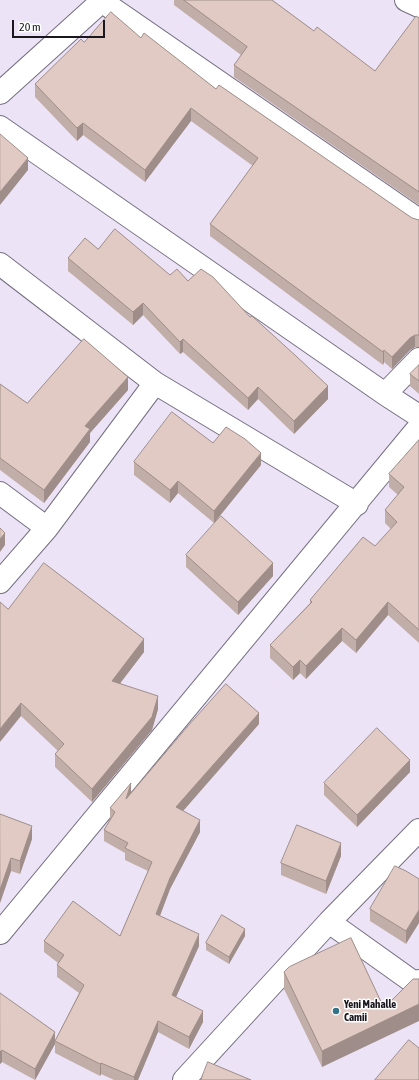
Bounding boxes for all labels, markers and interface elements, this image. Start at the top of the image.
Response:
scale bar [14,12,107,38]
text: 20 m [19,20,41,34]
place label: Yeni Mahalle Camii [344,998,396,1024]
marker: Yeni Mahalle Camii [331,1006,341,1016]

